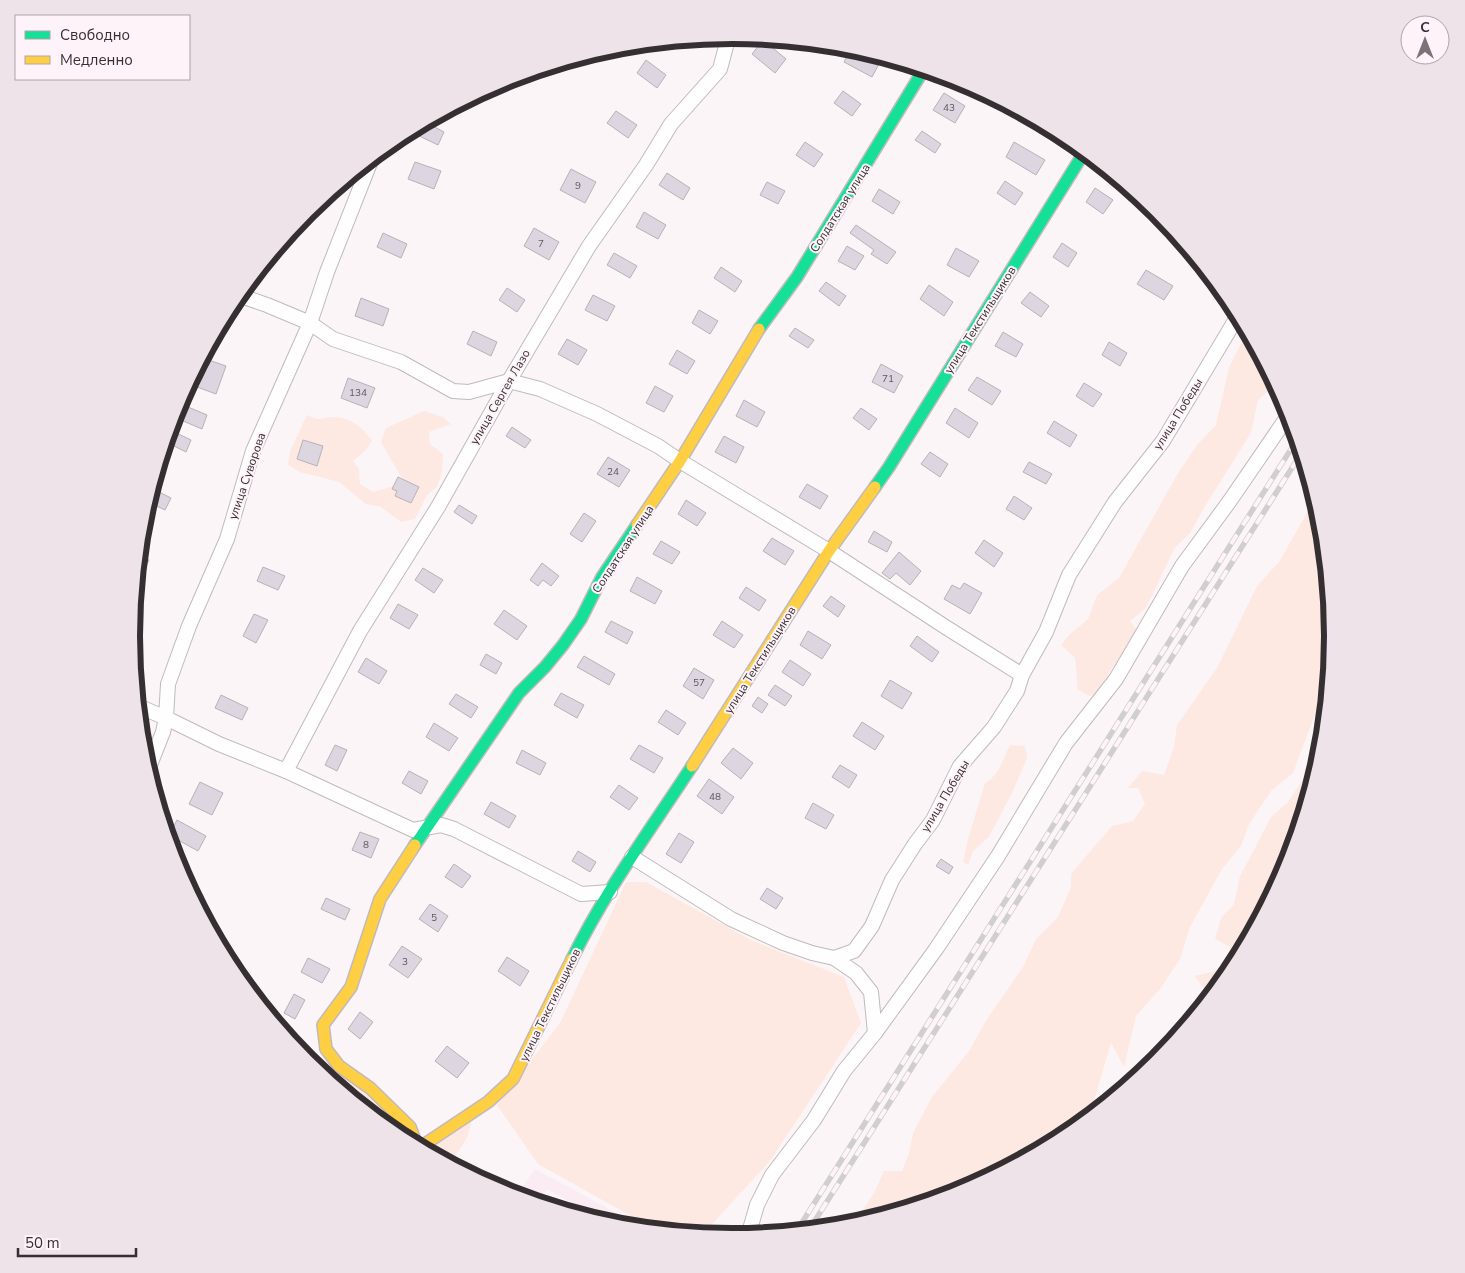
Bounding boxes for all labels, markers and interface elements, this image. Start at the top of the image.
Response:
legend [15,15,190,80]
north arrow [1400,15,1450,65]
text: С [1420,18,1430,37]
text: Свободно [60,25,130,45]
text: Медленно [60,50,133,70]
house number: 43 [943,101,955,115]
street label: Солдатская улица [806,161,874,255]
house number: 9 [575,179,581,193]
house number: 7 [538,237,544,251]
street label: улица Текстильщиков [940,263,1020,377]
street label: улица Сергея Лазо [466,346,534,448]
house number: 71 [882,372,894,386]
street label: улица Победы [1150,375,1206,453]
house number: 134 [349,386,367,400]
street label: улица Суворова [225,430,269,522]
house number: 24 [607,465,619,479]
street label: Солдатская улица [589,502,657,596]
street label: улица Текстильщиков [720,603,800,717]
house number: 57 [693,676,705,690]
street label: улица Победы [917,757,973,835]
house number: 48 [709,790,721,804]
house number: 8 [363,838,369,852]
house number: 5 [431,911,437,925]
street label: улица Текстильщиков [516,946,584,1064]
house number: 3 [402,955,408,969]
scale bar [18,1226,135,1258]
text: 50 m [25,1233,60,1253]

